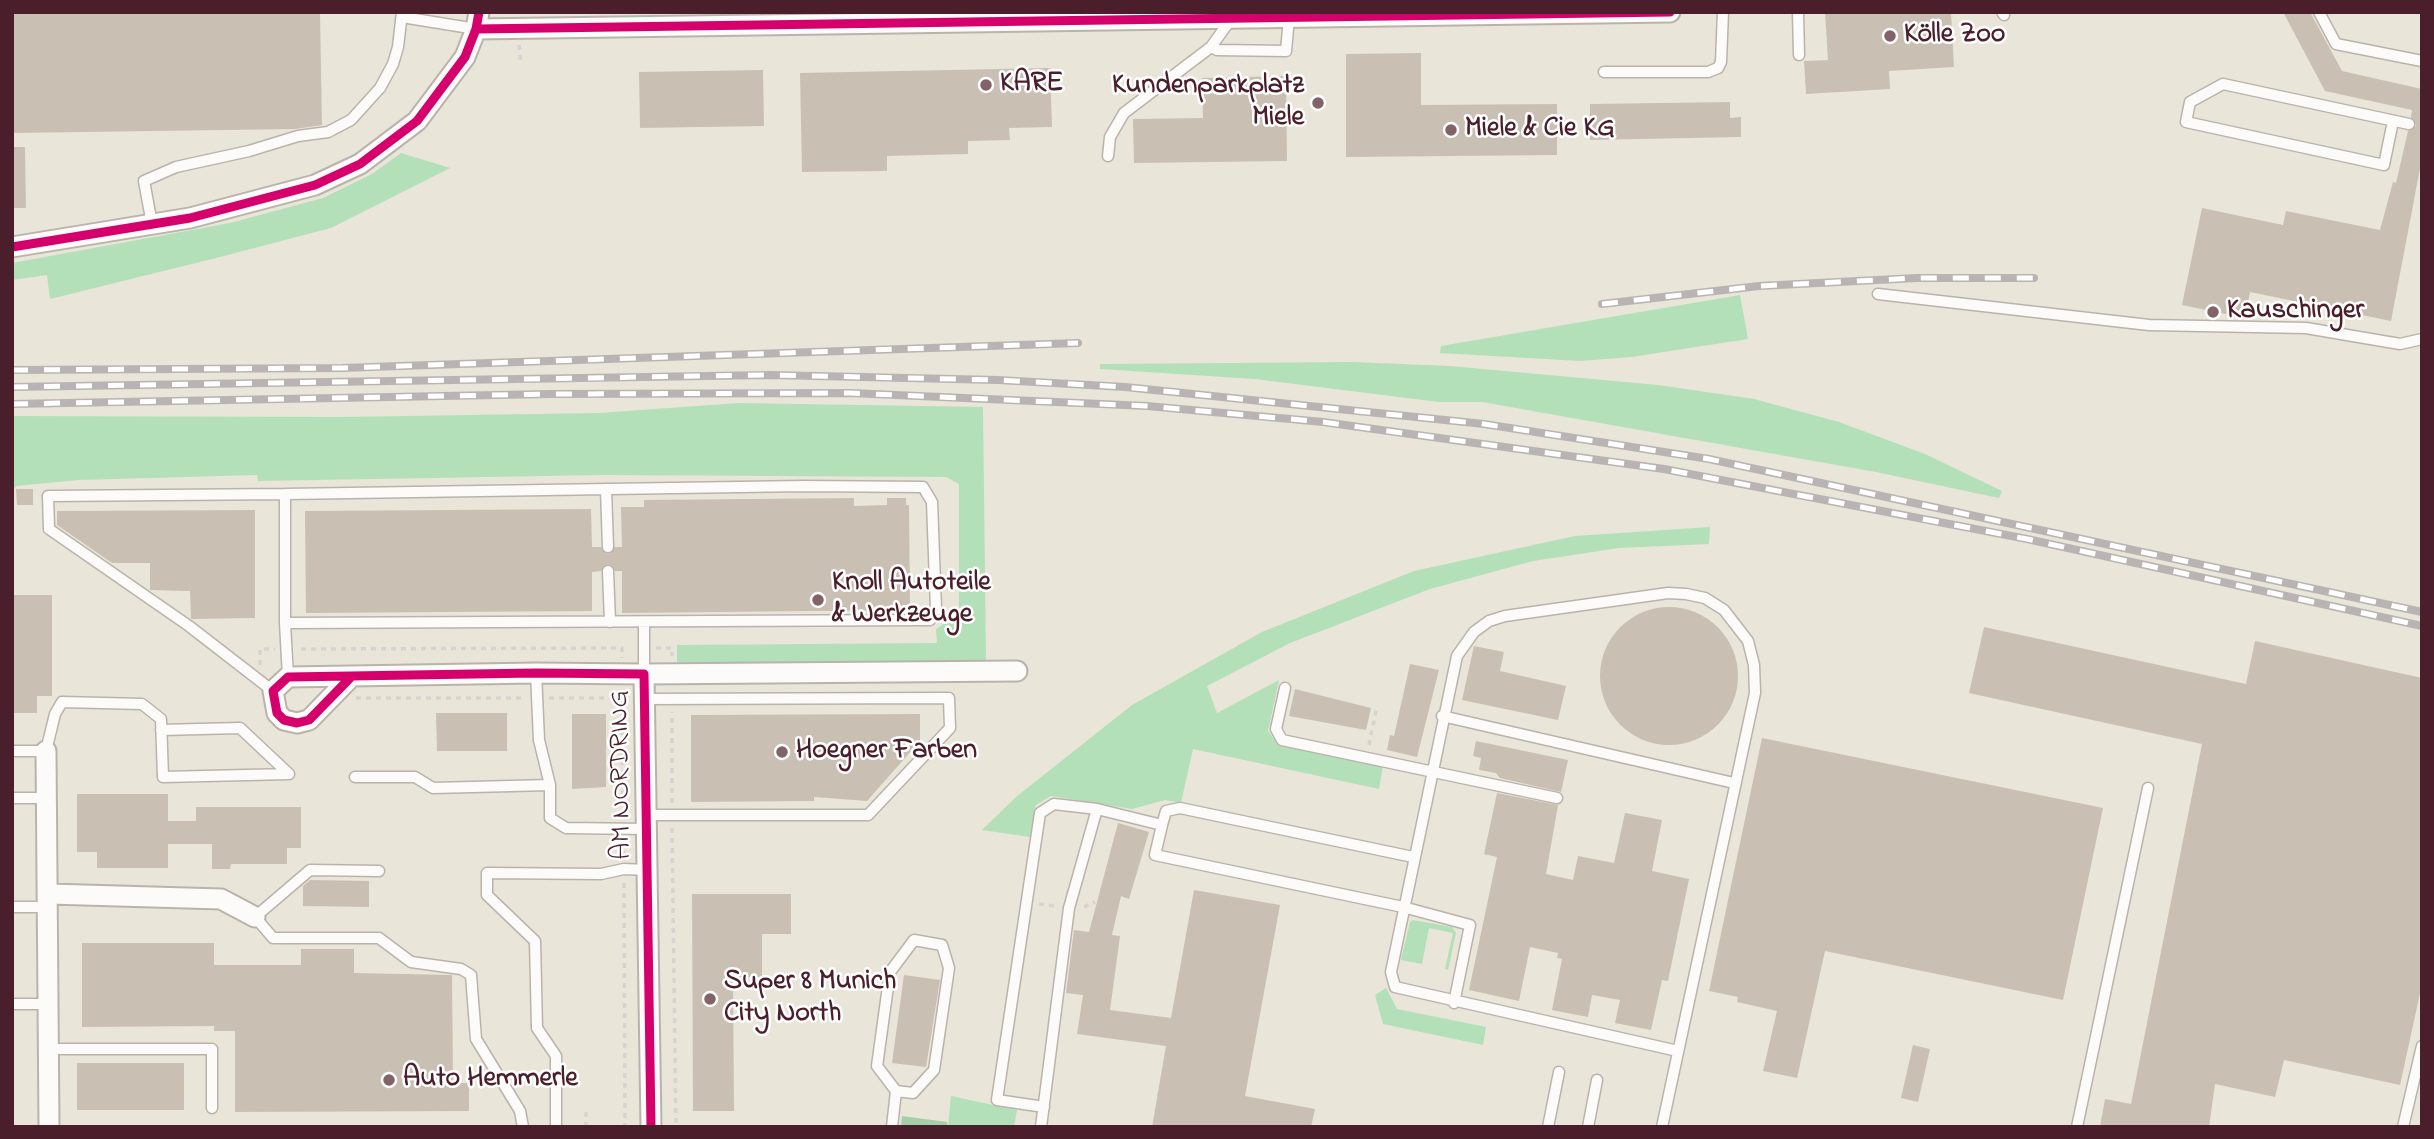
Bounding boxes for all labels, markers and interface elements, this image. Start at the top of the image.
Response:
place label: Kölle Zoo [1904,19,2005,53]
marker: Kölle Zoo [1882,28,1898,44]
place label: KARE [1000,68,1063,102]
place label: Kundenparkplatz Miele [1112,70,1304,136]
marker: KARE [978,77,994,93]
marker: Kundenparkplatz Miele [1310,95,1326,111]
place label: Miele & Cie KG [1465,113,1615,147]
marker: Miele & Cie KG [1443,122,1459,138]
place label: Kauschinger [2227,295,2364,329]
marker: Kauschinger [2205,304,2221,320]
place label: Knoll Autoteile & Werkzeuge [832,567,991,633]
marker: Knoll Autoteile & Werkzeuge [810,592,826,608]
street label: AM NORDRING [605,690,641,860]
place label: Hoegner Farben [796,735,977,769]
marker: Hoegner Farben [774,744,790,760]
place label: Super 8 Munich City North [724,966,896,1032]
marker: Super 8 Munich City North [702,991,718,1007]
place label: Auto Hemmerle [403,1063,578,1097]
marker: Auto Hemmerle [381,1072,397,1088]

